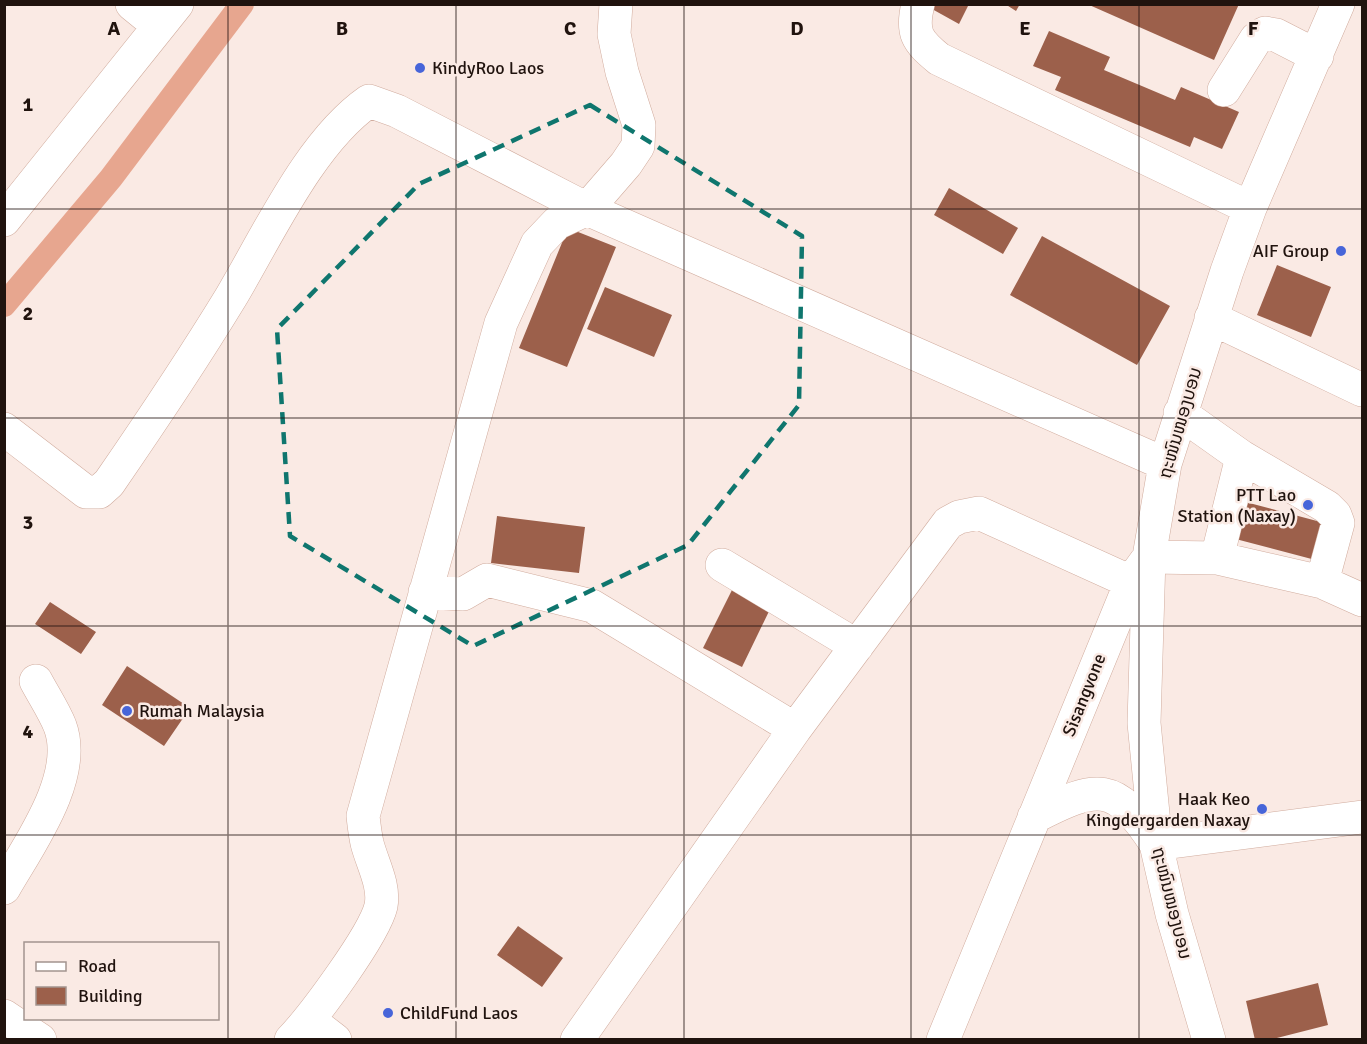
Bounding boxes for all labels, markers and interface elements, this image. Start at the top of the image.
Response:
text: A [108,16,121,41]
text: B [336,16,348,41]
text: C [564,16,576,41]
text: D [790,16,804,41]
text: E [1019,16,1031,41]
text: F [1248,16,1259,41]
place label: KindyRoo Laos [432,57,544,79]
marker: KindyRoo Laos [413,61,427,75]
text: 1 [23,92,34,117]
place label: AIF Group [1253,240,1329,262]
marker: AIF Group [1334,244,1348,258]
text: 2 [23,301,33,326]
street label: ຖະໜົນໜອງບອນ [1154,365,1206,481]
place label: PTT Lao Station (Naxay) [1178,484,1296,527]
marker: PTT Lao Station (Naxay) [1301,498,1315,512]
text: 3 [23,510,33,535]
street label: Sisangvone [1057,650,1111,740]
place label: Rumah Malaysia [139,700,265,722]
marker: Rumah Malaysia [120,704,134,718]
text: 4 [23,719,34,744]
place label: Haak Keo Kingdergarden Naxay [1086,788,1251,831]
marker: Haak Keo Kingdergarden Naxay [1255,802,1269,816]
street label: ຖະໜົນໜອງບອນ [1147,845,1197,961]
legend [24,942,219,1020]
text: Road [78,955,117,977]
text: Building [78,985,142,1007]
place label: ChildFund Laos [400,1002,518,1024]
marker: ChildFund Laos [381,1006,395,1020]

